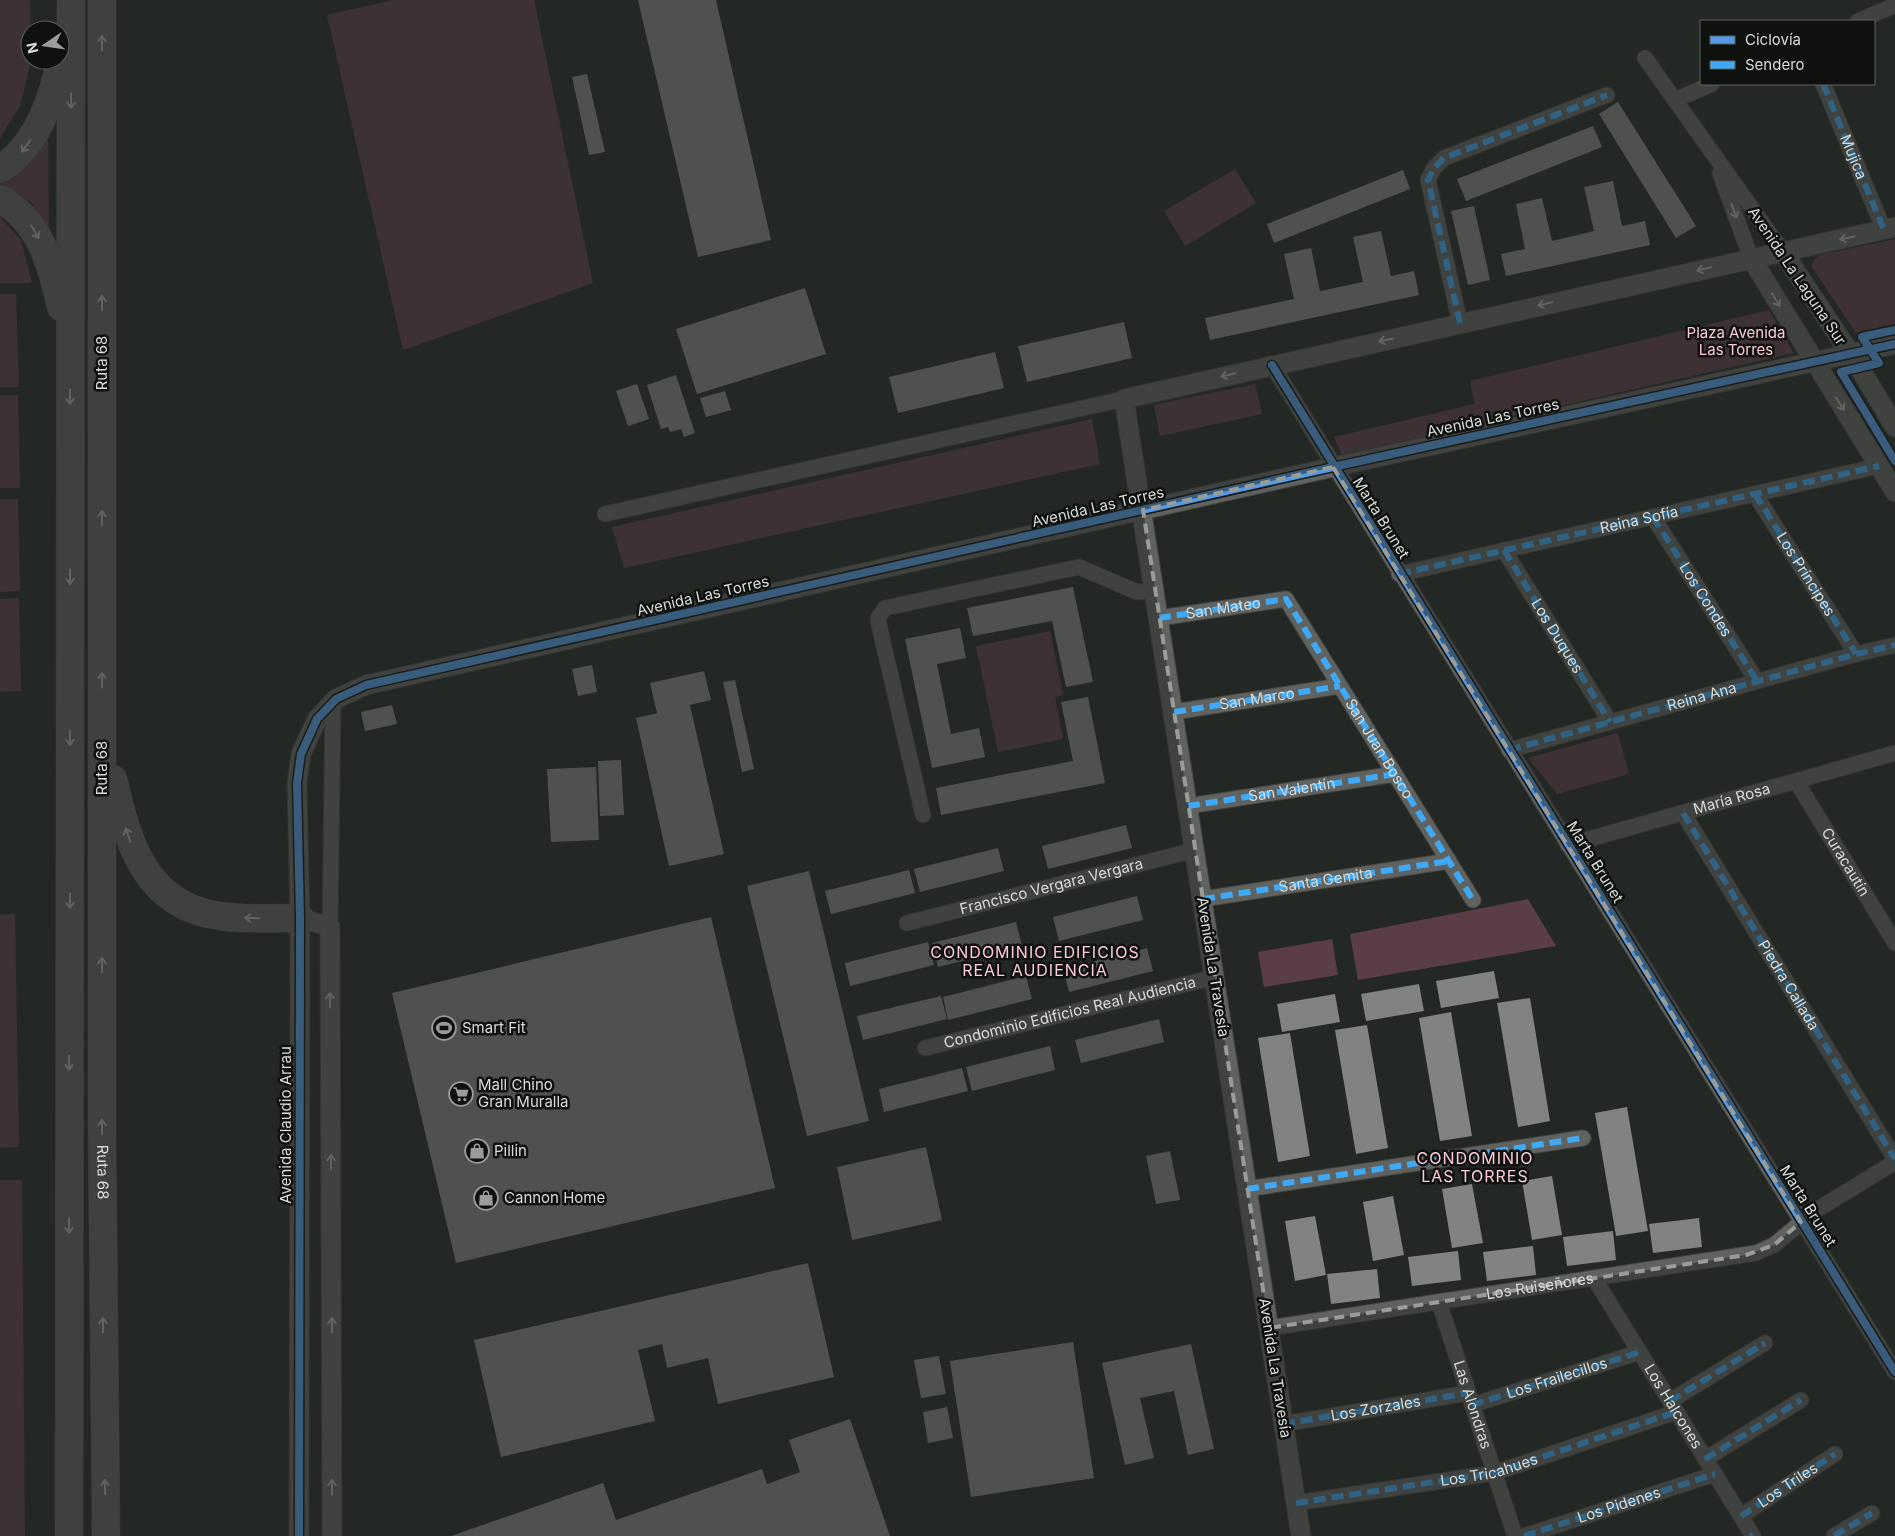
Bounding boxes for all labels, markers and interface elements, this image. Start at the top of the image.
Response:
north arrow [20,20,70,70]
legend [1700,20,1875,85]
text: Ciclovía [1745,30,1801,49]
one-way arrow [97,35,107,52]
text: N [22,41,41,55]
text: Sendero [1745,55,1805,74]
one-way arrow [66,92,76,109]
street label: Mujica [1836,131,1872,182]
one-way arrow [21,138,31,152]
one-way arrow [1730,203,1739,218]
street label: Avenida La Laguna Sur [1744,203,1851,349]
one-way arrow [30,224,40,238]
one-way arrow [1840,234,1856,243]
one-way arrow [1696,265,1712,274]
one-way arrow [1771,293,1781,307]
one-way arrow [97,295,107,312]
one-way arrow [1537,300,1553,309]
park label: Plaza Avenida Las Torres [1687,323,1785,359]
one-way arrow [1379,335,1395,345]
street label: Ruta 68 [92,336,111,390]
one-way arrow [1220,371,1236,380]
one-way arrow [65,388,75,405]
street label: Avenida Las Torres [1425,394,1561,441]
one-way arrow [1836,397,1846,411]
street label: Marta Brunet [1349,474,1414,562]
street label: Avenida Las Torres [1030,482,1166,531]
street label: Reina Sofía [1598,502,1680,538]
one-way arrow [97,510,107,526]
street label: Los Príncipes [1773,529,1840,620]
street label: Los Condes [1675,559,1737,640]
one-way arrow [65,568,75,585]
street label: Avenida Las Torres [635,571,771,620]
street label: San Mateo [1184,593,1262,623]
street label: Los Duques [1527,595,1588,677]
one-way arrow [97,673,107,689]
street label: Reina Ana [1665,678,1738,715]
street label: San Marco [1218,683,1296,714]
street label: San Juan Bosco [1341,695,1418,802]
one-way arrow [65,730,75,746]
street label: Ruta 68 [92,741,111,795]
street label: San Valentín [1247,773,1337,806]
street label: María Rosa [1691,779,1772,818]
street label: Marta Brunet [1563,818,1628,906]
street label: Curacautín [1818,824,1874,900]
one-way arrow [123,827,132,843]
street label: Francisco Vergara Vergara [958,854,1145,918]
street label: Santa Gemita [1277,863,1374,896]
one-way arrow [65,892,75,908]
street label: Avenida La Travesía [1193,896,1234,1038]
one-way arrow [244,913,260,923]
street label: Piedra Callada [1754,936,1824,1034]
district label: CONDOMINIO EDIFICIOS REAL AUDIENCIA [930,942,1140,980]
one-way arrow [97,957,107,974]
street label: Condominio Edificios Real Audiencia [942,972,1198,1052]
one-way arrow [325,992,335,1008]
sports icon: Smart Fit [431,1015,457,1041]
place label: Smart Fit [462,1018,526,1037]
street label: Avenida Claudio Arrau [276,1046,295,1204]
one-way arrow [64,1054,74,1071]
place label: Mall Chino Gran Muralla [478,1075,569,1111]
supermarket icon: Mall Chino Gran Muralla [448,1081,474,1107]
one-way arrow [97,1120,107,1136]
shop icon: Pillin [464,1138,490,1164]
place label: Pillin [494,1141,527,1160]
street label: Ruta 68 [93,1145,113,1199]
district label: CONDOMINIO LAS TORRES [1416,1148,1534,1186]
one-way arrow [326,1155,336,1171]
street label: Marta Brunet [1776,1162,1841,1250]
shop icon: Cannon Home [473,1185,499,1211]
place label: Cannon Home [504,1188,605,1207]
one-way arrow [64,1217,74,1233]
street label: Los Ruiseñores [1485,1268,1595,1303]
street label: Avenida La Travesía [1255,1297,1296,1439]
one-way arrow [98,1317,108,1334]
one-way arrow [327,1317,337,1334]
street label: Los Frailecillos [1504,1353,1610,1403]
street label: Las Alondras [1450,1358,1496,1451]
street label: Los Halcones [1640,1360,1707,1452]
street label: Los Zorzales [1329,1391,1422,1425]
street label: Los Tricahues [1439,1449,1540,1490]
street label: Los Triles [1754,1458,1821,1511]
one-way arrow [100,1480,110,1496]
one-way arrow [327,1480,337,1496]
street label: Los Pidenes [1575,1482,1663,1527]

